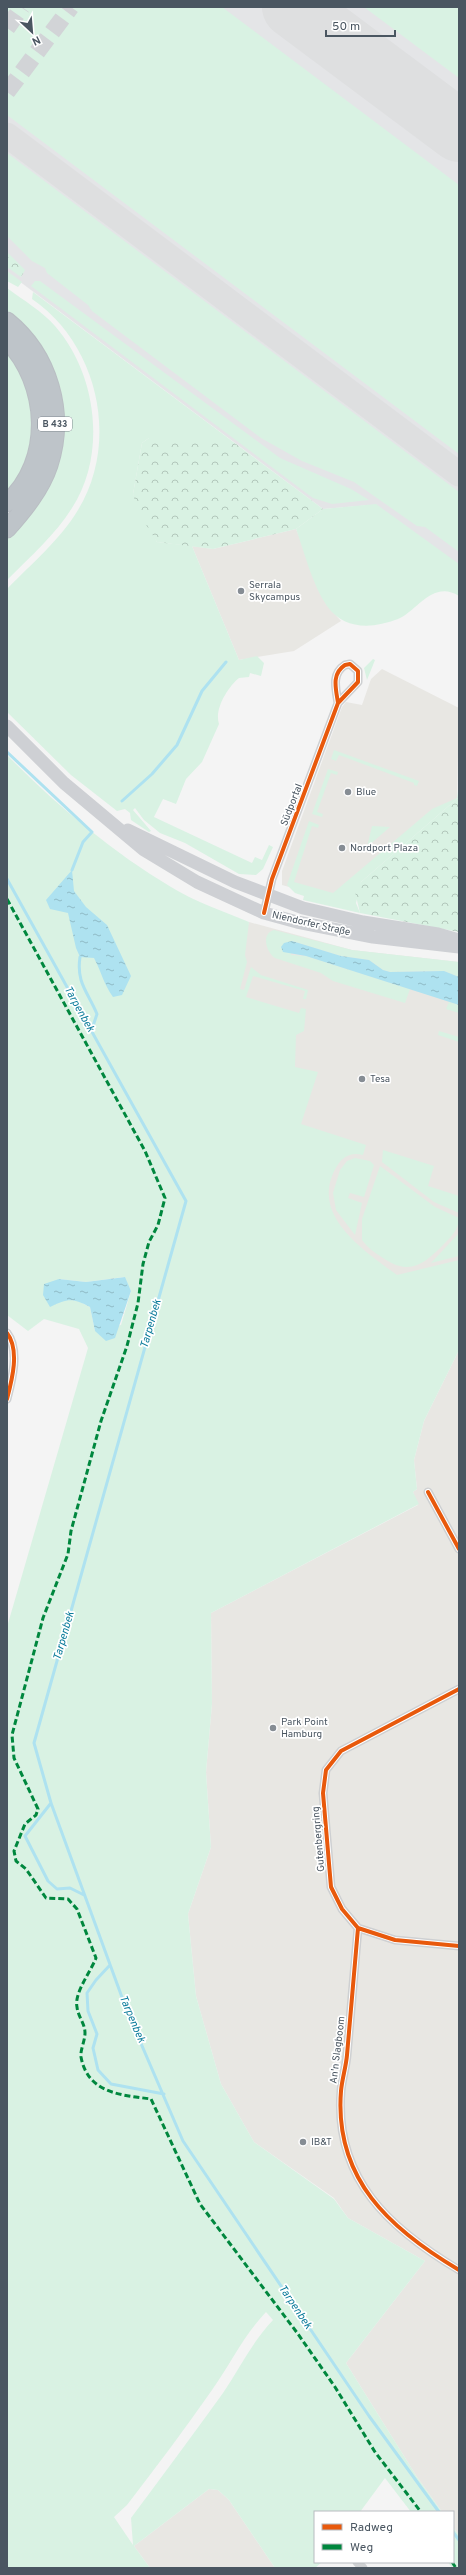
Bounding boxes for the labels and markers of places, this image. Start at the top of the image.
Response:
place label: Serrala Skycampus [249,579,301,604]
marker: Serrala Skycampus [236,586,246,596]
place label: Blue [356,786,376,799]
marker: Blue [343,787,353,797]
place label: Nordport Plaza [350,842,418,855]
marker: Nordport Plaza [337,843,347,853]
place label: Tesa [370,1073,390,1086]
marker: Tesa [357,1074,367,1084]
place label: Park Point Hamburg [281,1716,328,1741]
marker: Park Point Hamburg [268,1723,278,1733]
place label: IB&T [311,2136,332,2149]
marker: IB&T [298,2137,308,2147]

